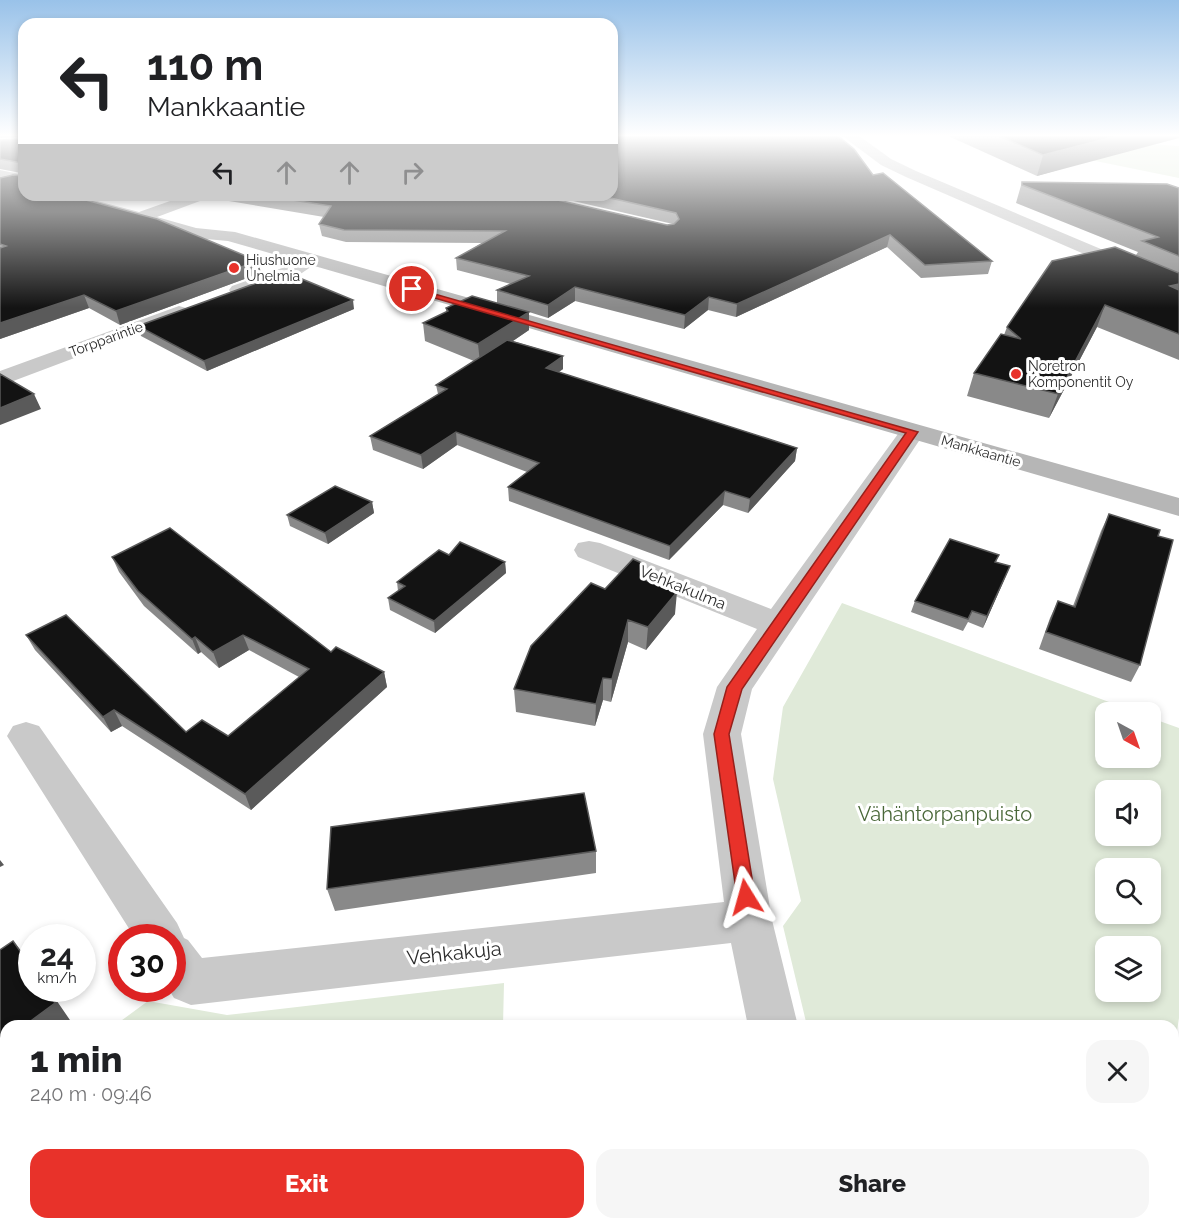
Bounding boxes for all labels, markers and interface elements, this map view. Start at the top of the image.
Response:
text: 110 m [147,41,263,90]
icon: left [48,42,126,120]
text: Mankkaantie [147,91,305,122]
icon: left [207,156,240,189]
icon: ahead [270,156,303,189]
icon: ahead [333,156,366,189]
icon: right [396,156,429,189]
place label: Hiushuone Unelmia [246,252,316,284]
marker: Hiushuone Unelmia [227,261,241,275]
pin [386,263,437,314]
icon: arrive [395,272,428,305]
street label: Torpparintie [67,318,145,360]
place label: Noretron Komponentit Oy [1028,358,1134,390]
marker: Noretron Komponentit Oy [1009,367,1023,381]
street label: Mankkaantie [939,432,1023,470]
street label: Vehkakulma [637,562,729,613]
north arrow [1095,702,1161,768]
map controls [1095,702,1161,1002]
button: sound [1095,780,1161,846]
park label: Vähäntorpanpuisto [858,802,1032,826]
button: search [1095,858,1161,924]
position arrow [714,865,778,929]
speed limit sign: 30 [108,924,186,1002]
street label: Vehkakuja [406,936,502,970]
button: layers [1095,936,1161,1002]
text: 24 [40,938,74,973]
text: km/h [37,969,77,987]
text: 1 min [30,1038,122,1080]
button: close [1086,1040,1149,1103]
text: 240 m · 09:46 [30,1082,152,1106]
button: Exit [30,1149,584,1218]
button: Share [596,1149,1149,1218]

